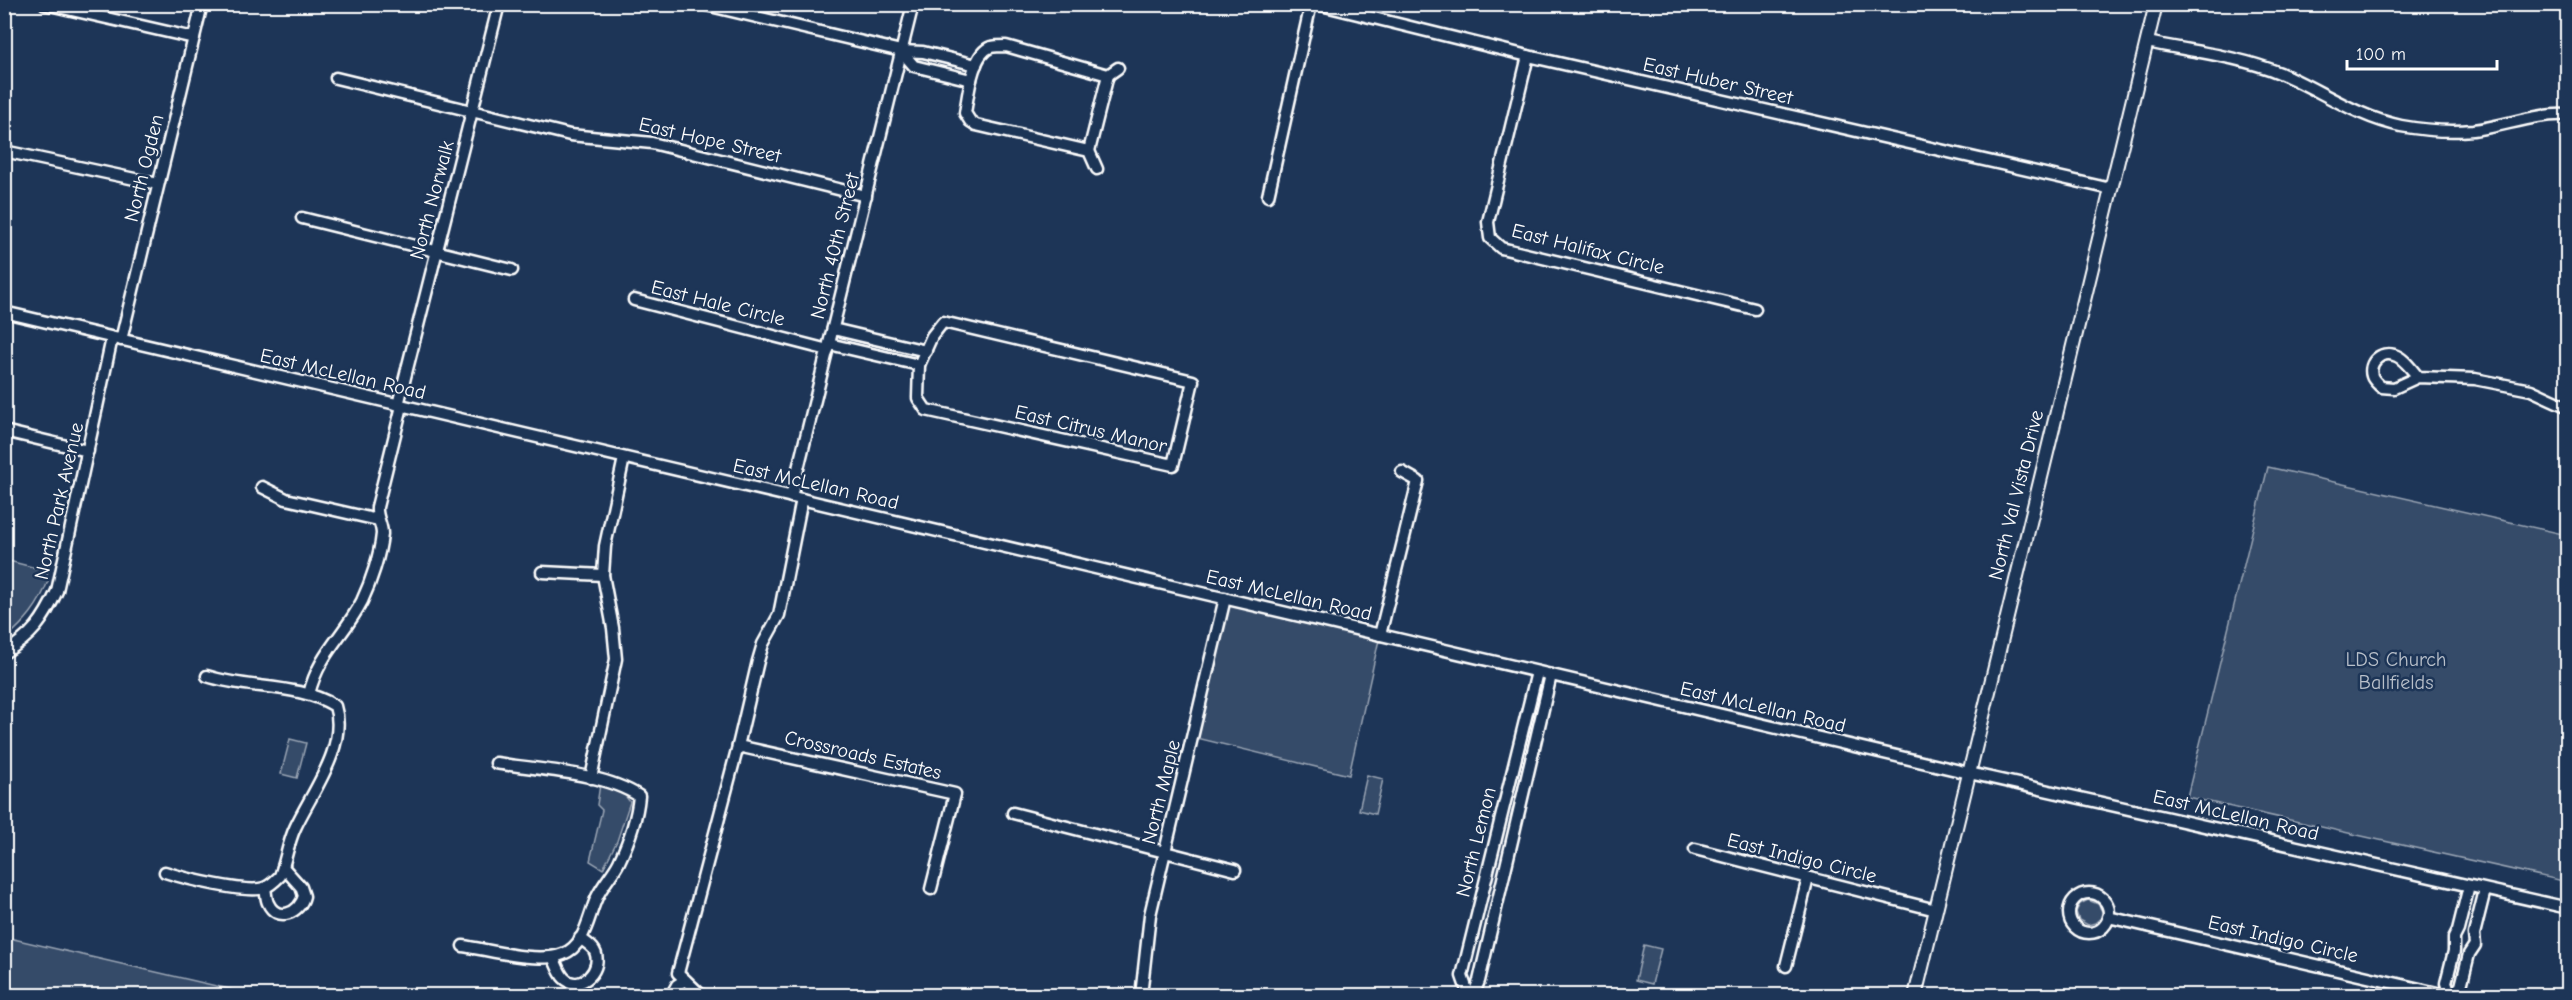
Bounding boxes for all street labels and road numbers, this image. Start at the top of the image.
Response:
street label: East Huber Street [1641,53,1796,110]
street label: North Ogden [120,112,168,224]
street label: East Hope Street [637,112,785,168]
street label: North Norwalk [405,138,459,262]
street label: North 40th Street [806,169,865,321]
street label: East Halifax Circle [1509,219,1667,279]
street label: East Hale Circle [649,275,787,331]
street label: East McLellan Road [258,344,428,404]
street label: East Citrus Manor [1013,400,1169,458]
street label: North Val Vista Drive [1984,408,2048,582]
street label: North Park Avenue [30,420,88,582]
street label: East McLellan Road [731,454,901,514]
street label: East McLellan Road [1204,565,1374,625]
street label: East McLellan Road [1678,677,1848,737]
street label: Crossroads Estates [782,726,944,784]
street label: North Maple [1137,737,1185,847]
street label: North Lemon [1451,785,1501,899]
street label: East McLellan Road [2151,785,2321,845]
street label: East Indigo Circle [1725,828,1879,888]
street label: East Indigo Circle [2206,911,2360,967]

